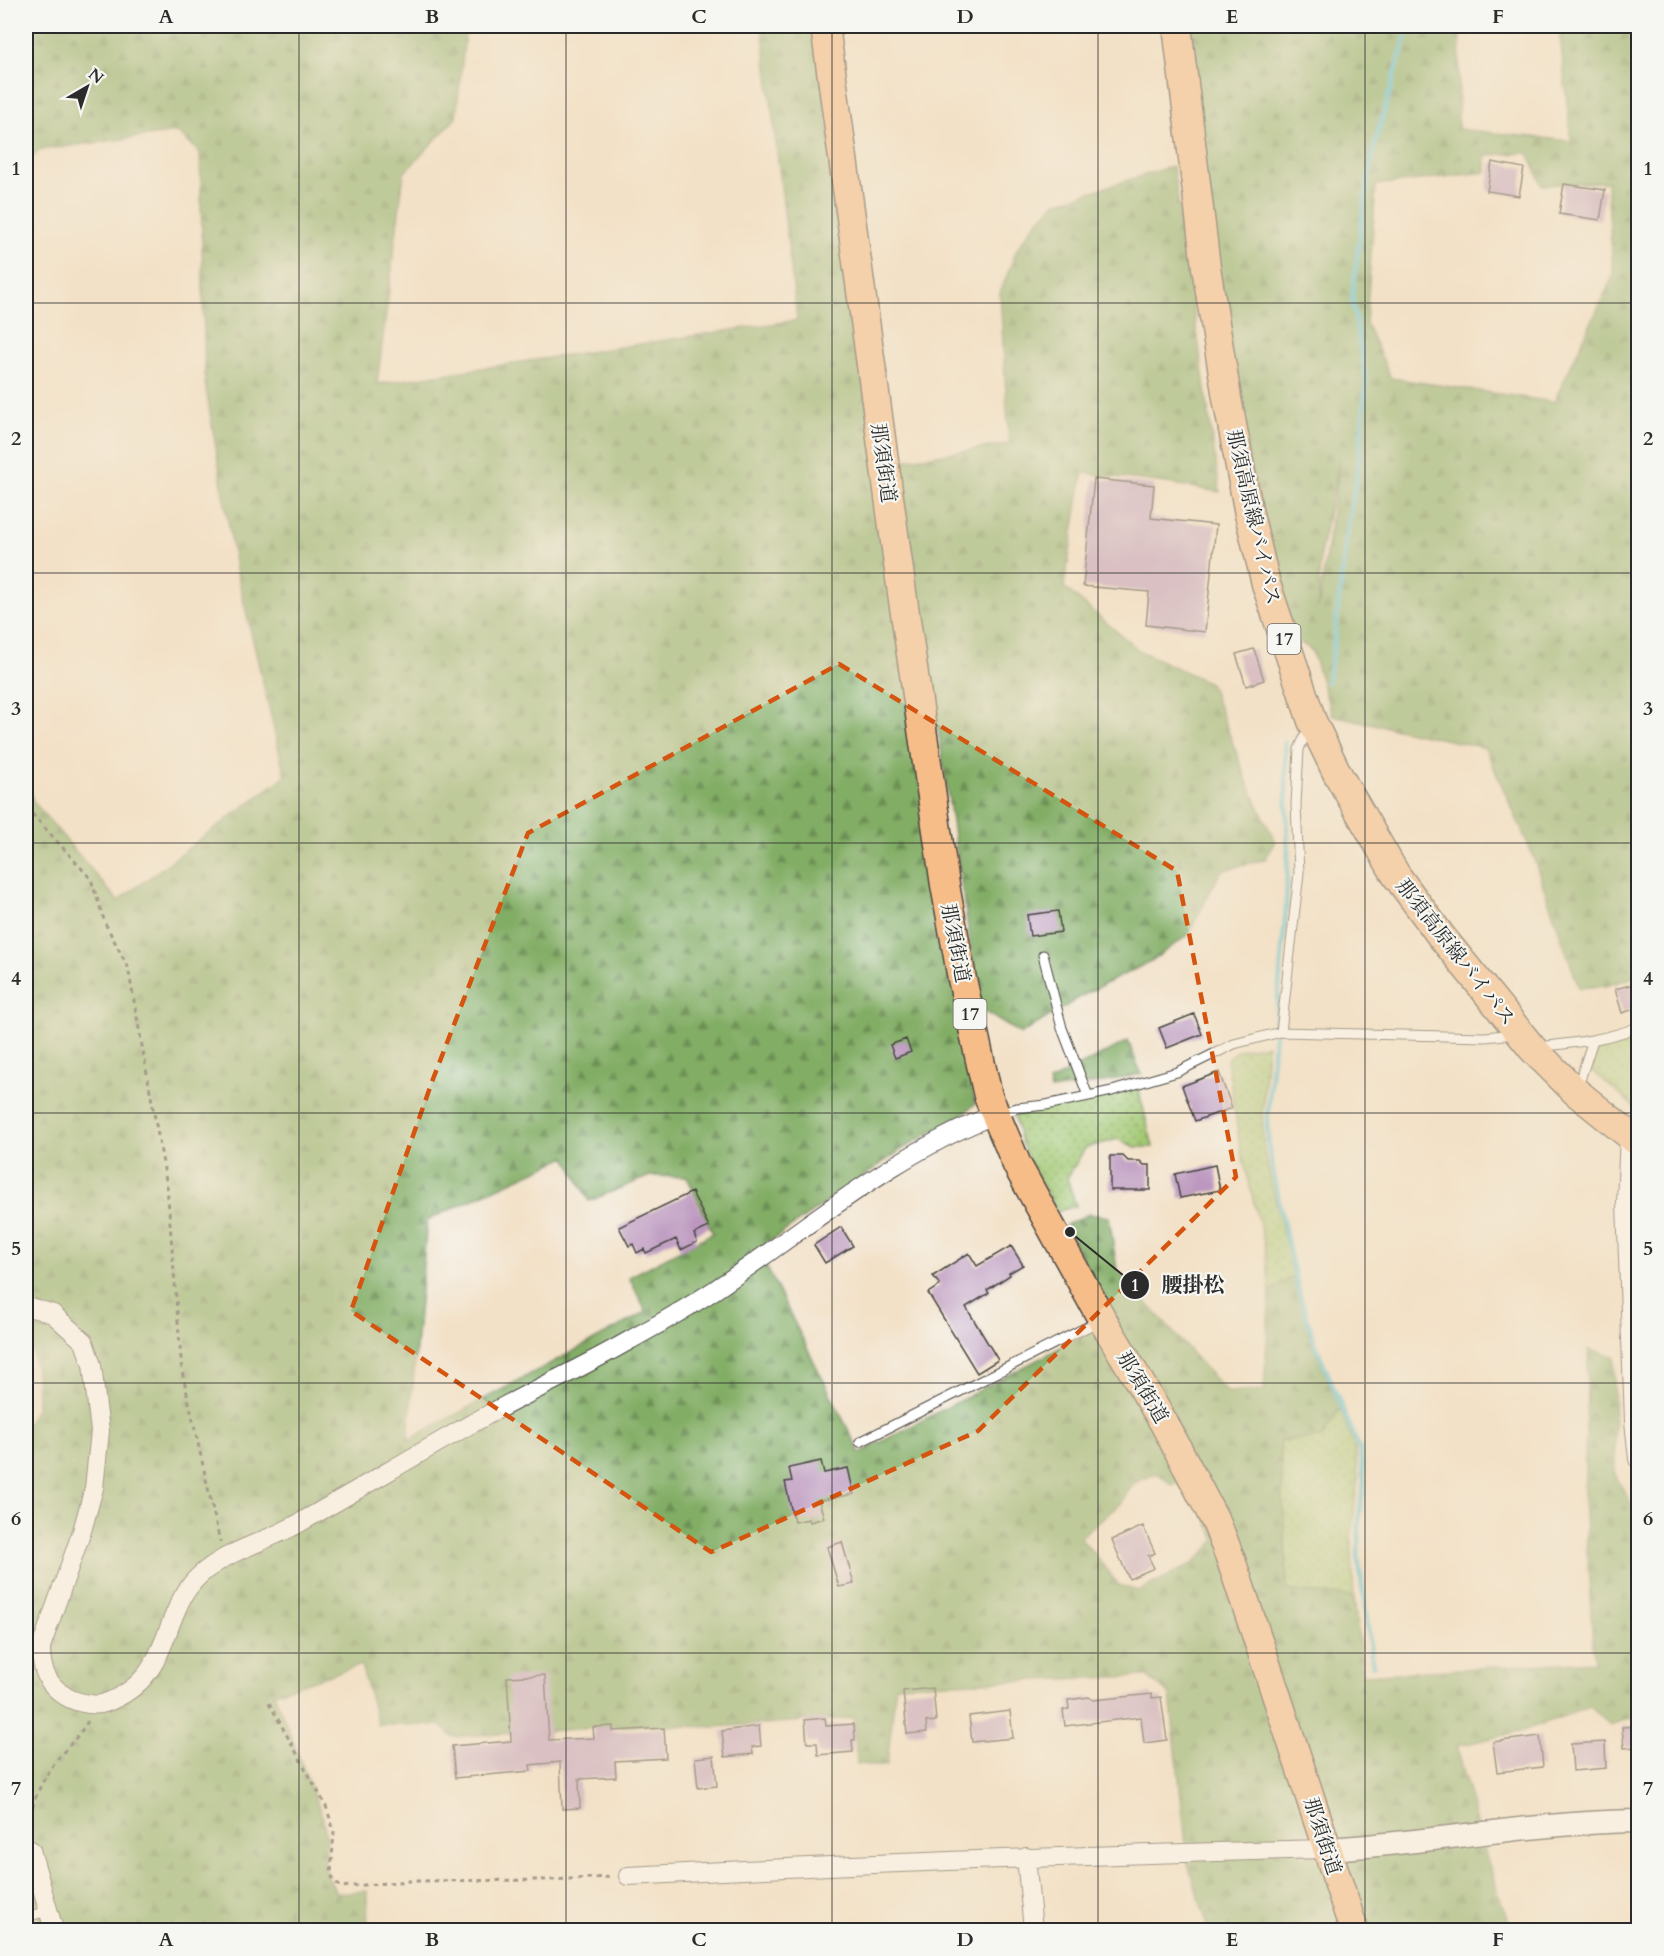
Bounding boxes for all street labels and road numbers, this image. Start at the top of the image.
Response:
street label: 那須街道 [865,422,902,505]
street label: 那須高原線バイパス [1220,427,1287,608]
road number: 17 [1268,624,1300,654]
street label: 那須高原線バイパス [1390,873,1522,1031]
street label: 那須街道 [935,901,976,985]
road number: 17 [954,999,986,1029]
street label: 那須街道 [1110,1346,1175,1428]
street label: 那須街道 [1297,1794,1348,1878]

